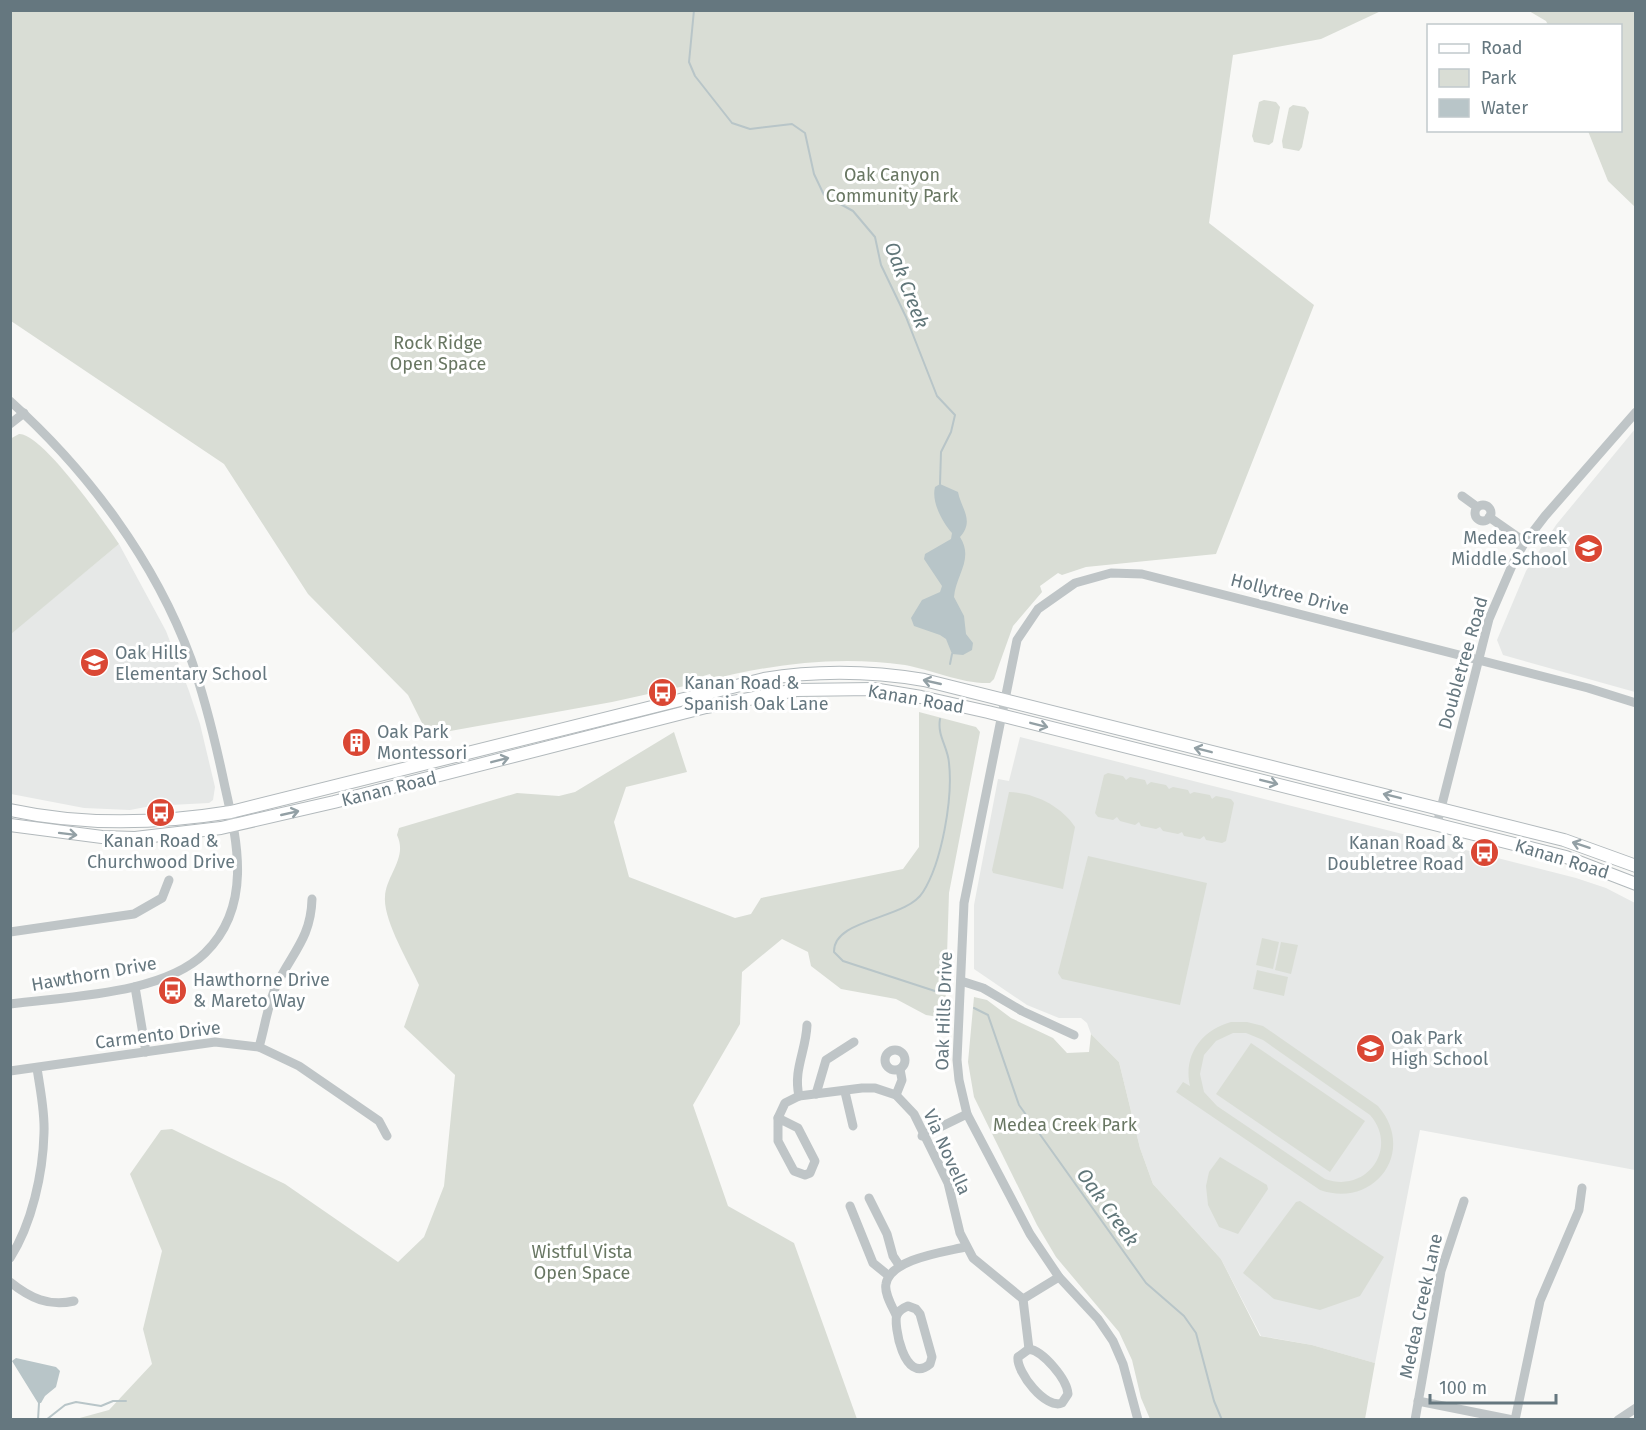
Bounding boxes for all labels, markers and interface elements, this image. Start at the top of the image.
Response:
legend [1427,24,1622,132]
text: Road [1481,37,1523,59]
text: Park [1481,67,1517,89]
text: Water [1481,97,1528,119]
park label: Oak Canyon Community Park [826,164,959,207]
water label: Oak Creek [880,238,934,332]
park label: Rock Ridge Open Space [390,332,486,375]
place label: Medea Creek Middle School [1451,527,1568,570]
school or university icon: Medea Creek Middle School [1572,532,1604,564]
street label: Hollytree Drive [1228,569,1352,619]
street label: Doubletree Road [1434,594,1492,732]
place label: Oak Hills Elementary School [115,642,267,685]
school or university icon: Oak Hills Elementary School [78,647,110,679]
place label: Kanan Road & Spanish Oak Lane [684,672,828,715]
one-way arrow [923,676,942,688]
bus stop icon: Kanan Road & Spanish Oak Lane [647,677,679,709]
street label: Kanan Road [866,680,966,718]
one-way arrow [1029,720,1048,732]
place label: Oak Park Montessori [377,721,467,764]
building icon: Oak Park Montessori [340,726,372,758]
one-way arrow [1194,743,1213,755]
one-way arrow [490,754,509,766]
street label: Kanan Road [339,767,439,811]
one-way arrow [1259,777,1278,789]
one-way arrow [1383,790,1402,801]
bus stop icon: Kanan Road & Churchwood Drive [145,796,177,828]
one-way arrow [280,806,299,818]
one-way arrow [58,829,78,840]
place label: Kanan Road & Churchwood Drive [87,830,235,873]
place label: Kanan Road & Doubletree Road [1327,832,1464,875]
street label: Kanan Road [1512,834,1612,884]
bus stop icon: Kanan Road & Doubletree Road [1469,837,1501,869]
one-way arrow [1572,839,1591,850]
street label: Oak Hills Drive [931,951,957,1071]
street label: Hawthorn Drive [30,952,158,996]
place label: Hawthorne Drive & Mareto Way [193,969,330,1012]
bus stop icon: Hawthorne Drive & Mareto Way [156,974,188,1006]
street label: Carmento Drive [94,1016,222,1054]
place label: Oak Park High School [1391,1027,1488,1070]
school or university icon: Oak Park High School [1354,1032,1386,1064]
street label: Via Novella [918,1106,976,1198]
park label: Medea Creek Park [993,1114,1138,1136]
water label: Oak Creek [1072,1163,1144,1251]
street label: Medea Creek Lane [1395,1232,1447,1380]
park label: Wistful Vista Open Space [531,1241,633,1284]
scale bar [1430,1367,1556,1405]
text: 100 m [1439,1377,1487,1399]

